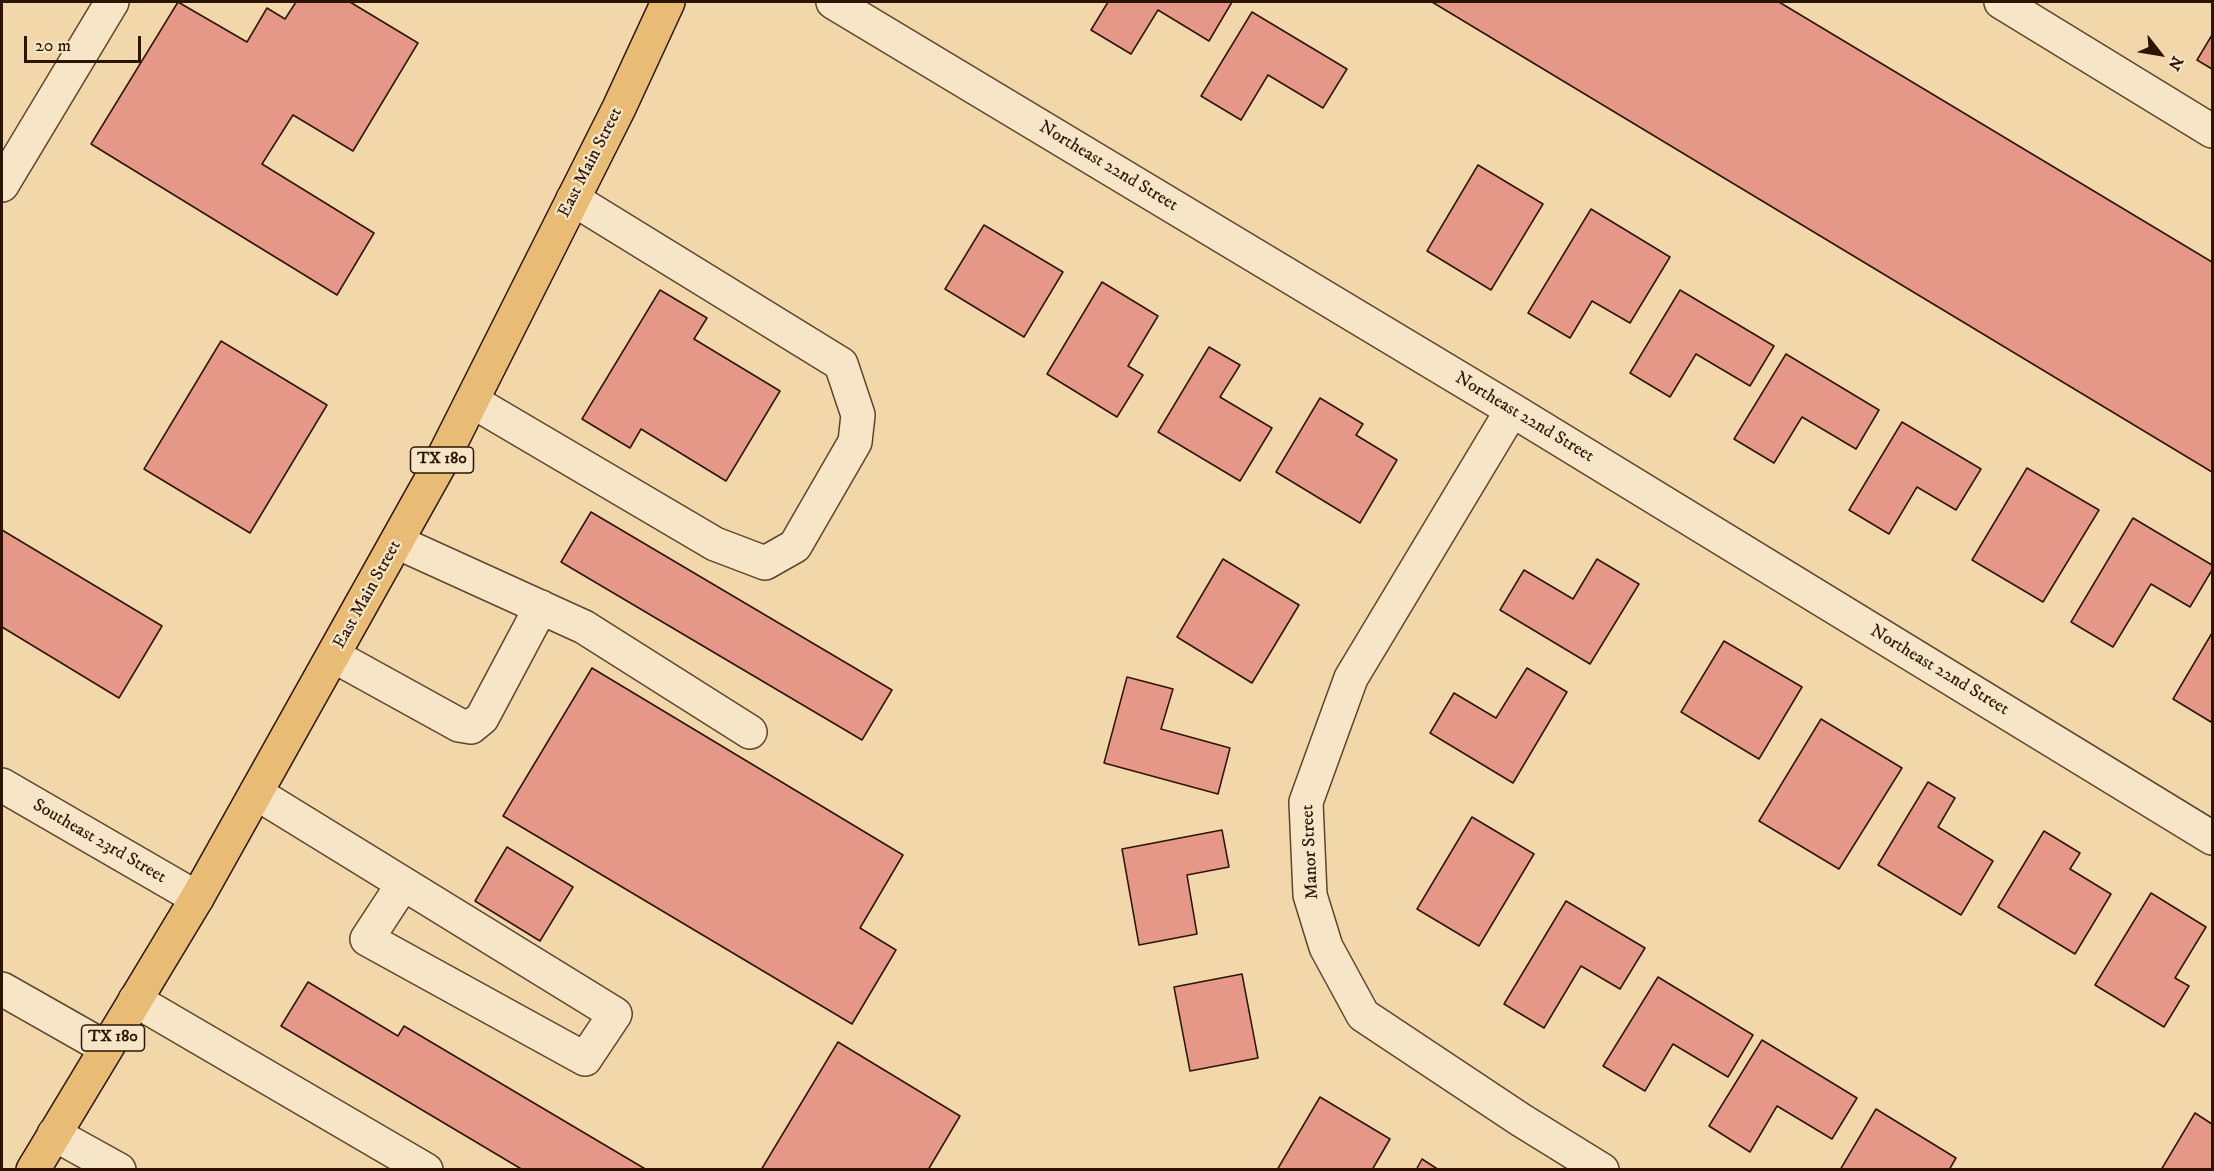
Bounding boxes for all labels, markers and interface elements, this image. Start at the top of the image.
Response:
scale bar [27,24,144,62]
north arrow [2130,24,2190,84]
text: 20 m [35,35,71,57]
text: N [2163,52,2187,74]
street label: East Main Street [554,104,628,222]
street label: Northeast 22nd Street [1035,117,1181,217]
street label: Northeast 22nd Street [1451,368,1597,468]
road number: TX 180 [410,447,474,473]
street label: East Main Street [329,537,407,653]
street label: Northeast 22nd Street [1866,621,2012,721]
street label: Southeast 23rd Street [28,795,170,889]
street label: Manor Street [1298,804,1324,900]
road number: TX 180 [82,1025,144,1051]

